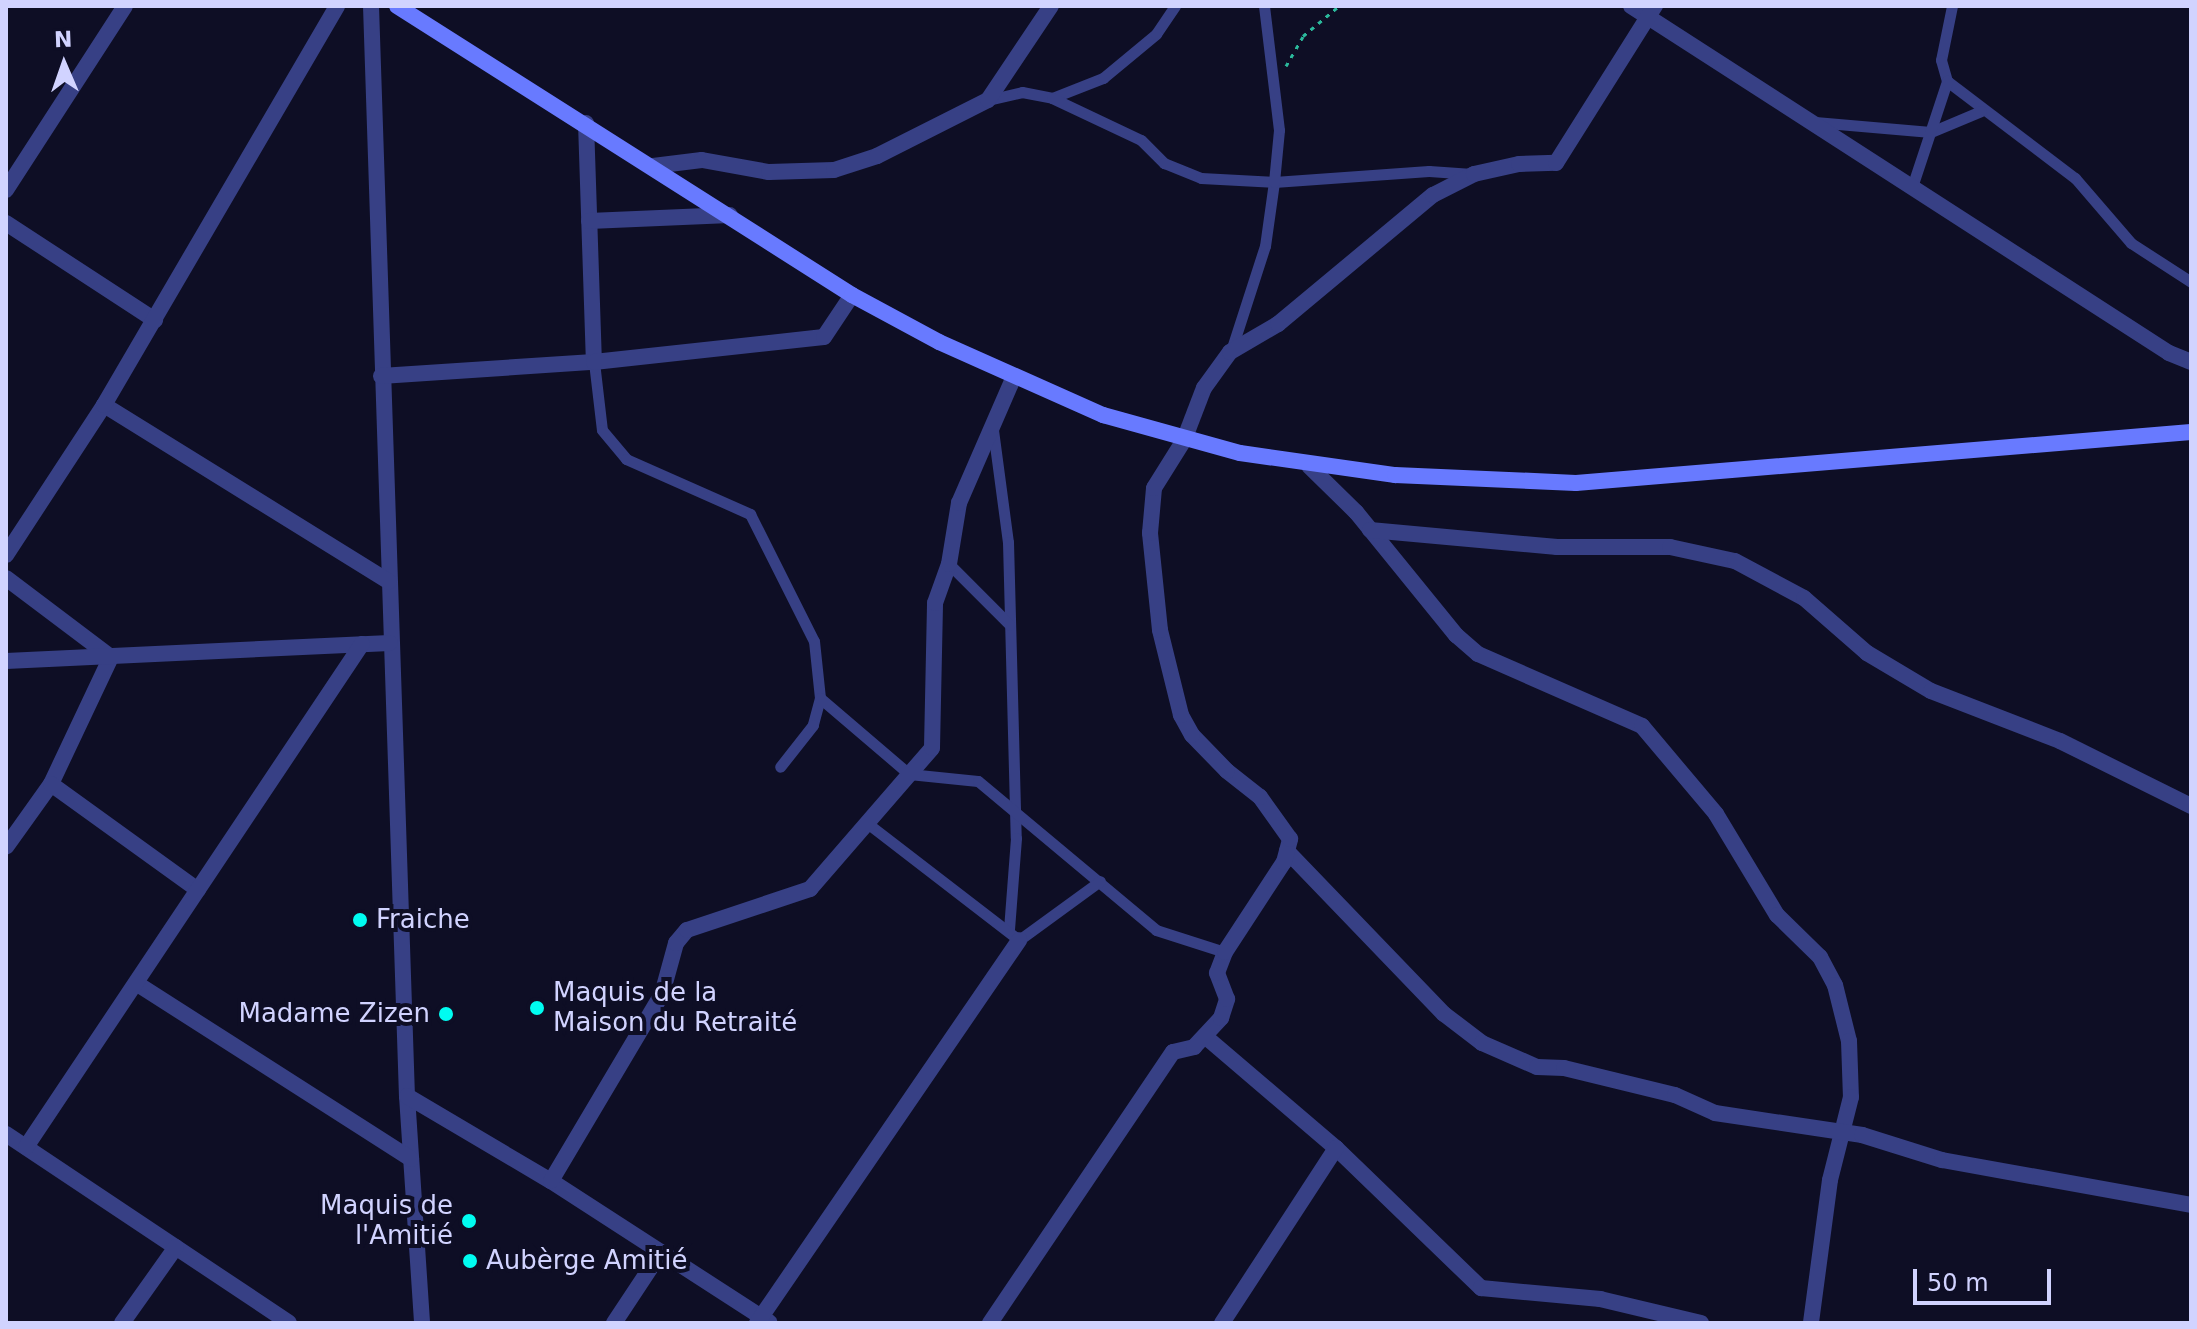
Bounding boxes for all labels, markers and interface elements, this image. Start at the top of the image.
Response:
north arrow [24,24,104,104]
text: N [53,27,73,52]
place label: Fraiche [376,904,470,936]
marker: Fraiche [351,911,369,929]
place label: Maquis de la Maison du Retraité [553,977,797,1038]
place label: Madame Zizen [238,998,430,1030]
marker: Maquis de la Maison du Retraité [528,999,546,1017]
marker: Madame Zizen [437,1005,455,1023]
place label: Maquis de l'Amitié [320,1190,453,1252]
marker: Maquis de l'Amitié [460,1212,478,1230]
place label: Aubèrge Amitié [486,1245,688,1277]
marker: Aubèrge Amitié [461,1252,479,1270]
scale bar [1917,1253,2055,1303]
text: 50 m [1927,1269,1989,1297]

